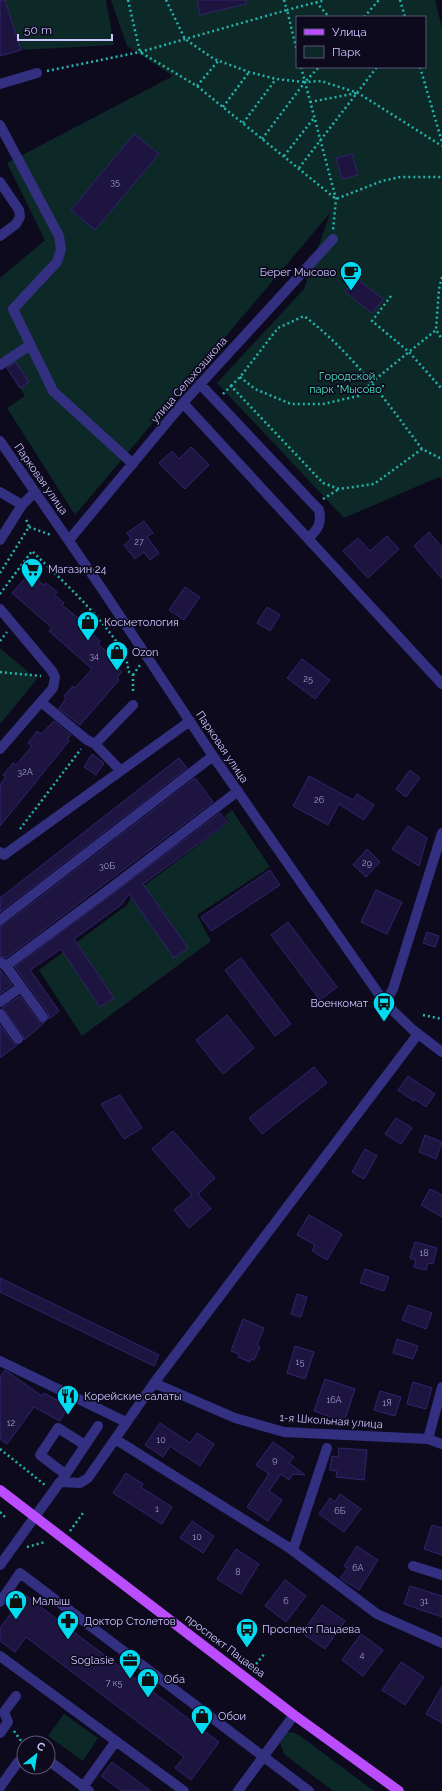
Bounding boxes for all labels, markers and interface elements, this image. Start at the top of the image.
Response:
scale bar [18,16,112,42]
legend [296,16,426,68]
text: 50 m [24,23,52,37]
text: Улица [332,25,367,39]
text: Парк [332,45,361,59]
house number: 35 [110,177,120,187]
cafe icon: Берег Мысово [338,259,364,292]
place label: Берег Мысово [260,266,336,279]
street label: улица Сельхозшкола [148,334,230,426]
park label: Городской парк "Мысово" [309,370,385,396]
street label: Парковая улица [12,441,70,517]
house number: 27 [134,537,144,547]
supermarket icon: Магазин 24 [19,556,45,589]
place label: Магазин 24 [48,563,107,576]
shop icon: Косметология [75,609,101,642]
place label: Косметология [104,616,179,629]
shop icon: Ozon [104,639,130,672]
place label: Ozon [132,646,159,659]
house number: 34 [89,651,99,661]
house number: 25 [303,674,313,684]
street label: Парковая улица [193,709,251,785]
house number: 32А [17,767,33,777]
house number: 26 [314,795,325,805]
house number: 29 [362,858,372,868]
house number: 30Б [99,861,115,871]
bus stop icon: Военкомат [371,990,397,1023]
place label: Военкомат [310,997,369,1010]
house number: 18 [419,1248,429,1258]
house number: 15 [296,1357,304,1367]
restaurant icon: Корейские салаты [55,1383,81,1416]
place label: Корейские салаты [84,1390,181,1403]
house number: 16А [326,1395,342,1405]
house number: 1Я [382,1398,392,1408]
street label: 1-я Школьная улица [279,1411,383,1431]
house number: 12 [7,1418,16,1428]
house number: 10 [156,1435,166,1445]
house number: 9 [272,1455,278,1465]
house number: 1 [155,1504,159,1514]
house number: 6Б [334,1506,346,1516]
house number: 10 [192,1532,202,1542]
house number: 6А [352,1563,364,1573]
house number: 8 [235,1567,241,1577]
shop icon: Малыш [3,1588,29,1621]
place label: Малыш [32,1595,70,1608]
house number: 6 [283,1596,289,1606]
house number: 31 [420,1596,428,1606]
pharmacy icon: Доктор Столетов [55,1608,81,1641]
street label: проспект Пацаева [182,1612,268,1680]
place label: Доктор Столетов [84,1615,176,1628]
bus stop icon: Проспект Пацаева [234,1616,260,1649]
place label: Проспект Пацаева [262,1623,360,1636]
office icon: Soglasie [117,1647,143,1680]
house number: 4 [360,1650,365,1660]
place label: Soglasie [71,1654,115,1667]
shop icon: Оба [135,1666,161,1699]
place label: Оба [164,1673,185,1686]
house number: 7 к5 [106,1678,122,1688]
shop icon: Обои [189,1703,215,1736]
place label: Обои [218,1710,246,1723]
north arrow [16,1735,56,1775]
text: С [34,1739,48,1755]

